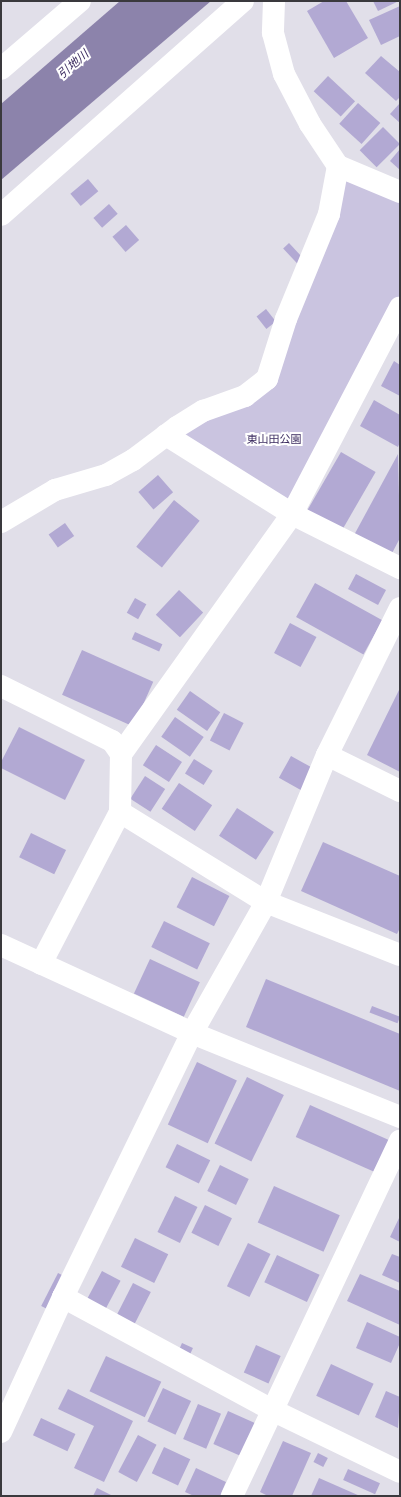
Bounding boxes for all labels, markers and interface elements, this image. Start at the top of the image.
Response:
water label: 引地川 [55,47,91,81]
park label: 東山田公園 [247,432,301,446]

